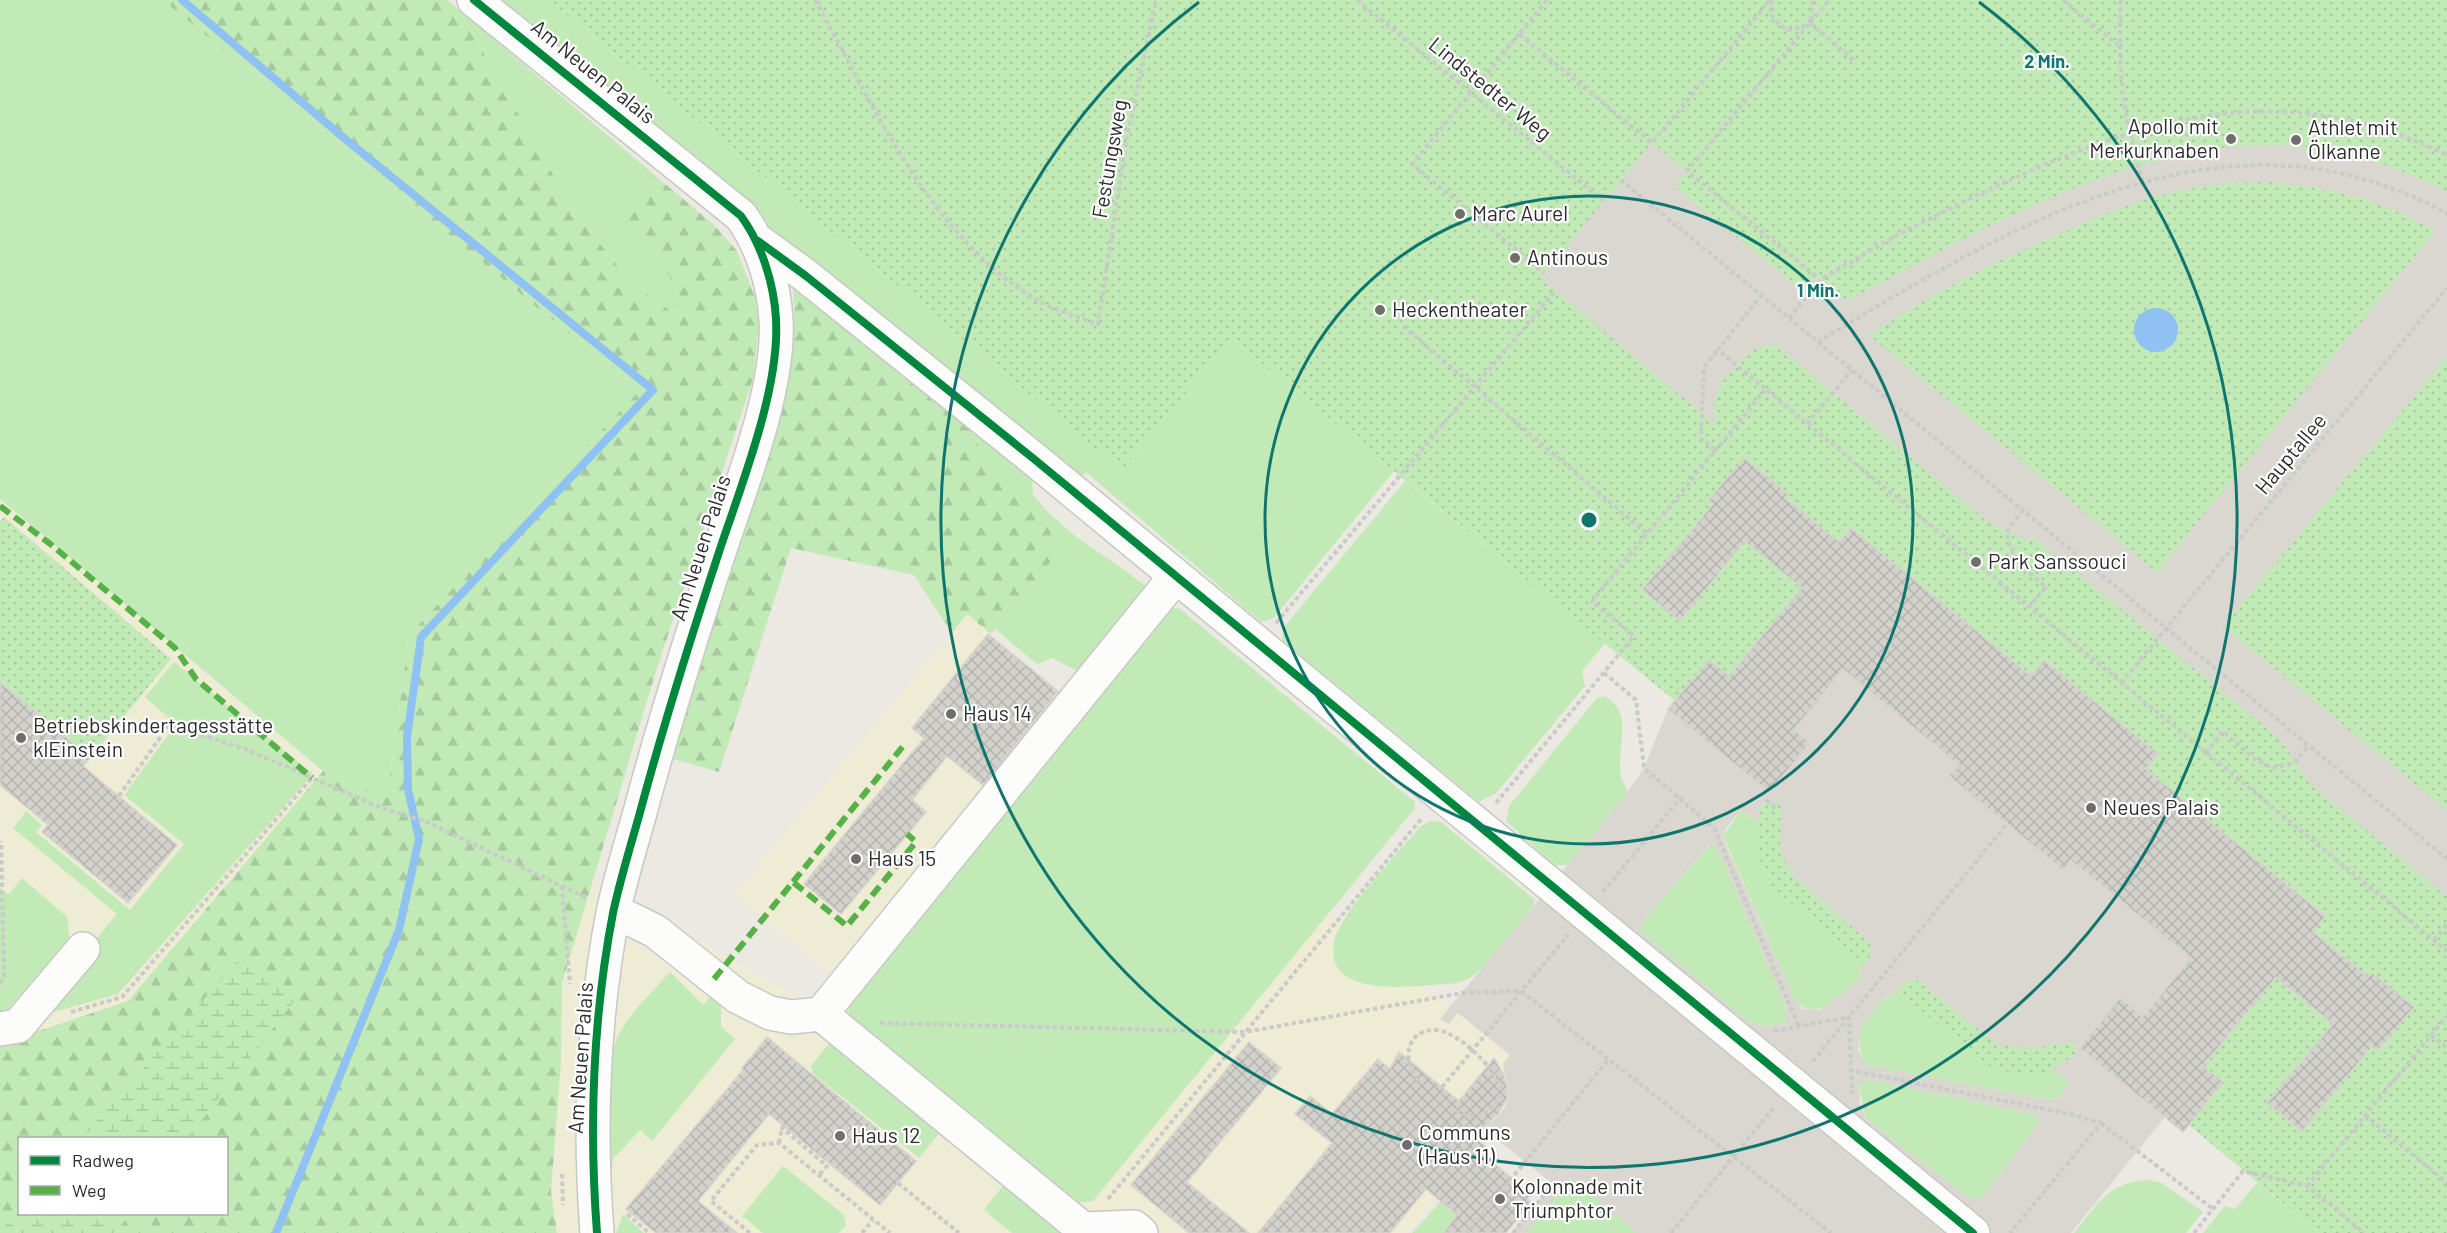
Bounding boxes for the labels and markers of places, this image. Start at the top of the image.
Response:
place label: Apollo mit Merkurknaben [2089,113,2219,162]
place label: Athlet mit Ölkanne [2308,114,2398,163]
marker: Apollo mit Merkurknaben [2224,132,2238,146]
marker: Athlet mit Ölkanne [2289,133,2303,147]
place label: Marc Aurel [1472,200,1568,225]
marker: Marc Aurel [1453,207,1467,221]
place label: Antinous [1527,244,1608,269]
marker: Antinous [1508,251,1522,265]
place label: Heckentheater [1392,296,1528,321]
marker: Heckentheater [1373,303,1387,317]
centre of rings [1579,510,1599,530]
place label: Park Sanssouci [1988,548,2127,573]
marker: Park Sanssouci [1969,555,1983,569]
place label: Haus 14 [963,700,1032,725]
marker: Haus 14 [944,707,958,721]
place label: Betriebskindertagesstätte klEinstein [33,712,273,761]
marker: Betriebskindertagesstätte klEinstein [14,731,28,745]
place label: Neues Palais [2103,794,2219,819]
marker: Neues Palais [2084,801,2098,815]
place label: Haus 15 [868,845,936,870]
marker: Haus 15 [849,852,863,866]
place label: Communs (Haus 11) [1418,1119,1511,1168]
place label: Haus 12 [852,1122,921,1147]
marker: Haus 12 [833,1129,847,1143]
marker: Communs (Haus 11) [1400,1138,1414,1152]
place label: Kolonnade mit Triumphtor [1512,1173,1643,1222]
marker: Kolonnade mit Triumphtor [1493,1192,1507,1206]

